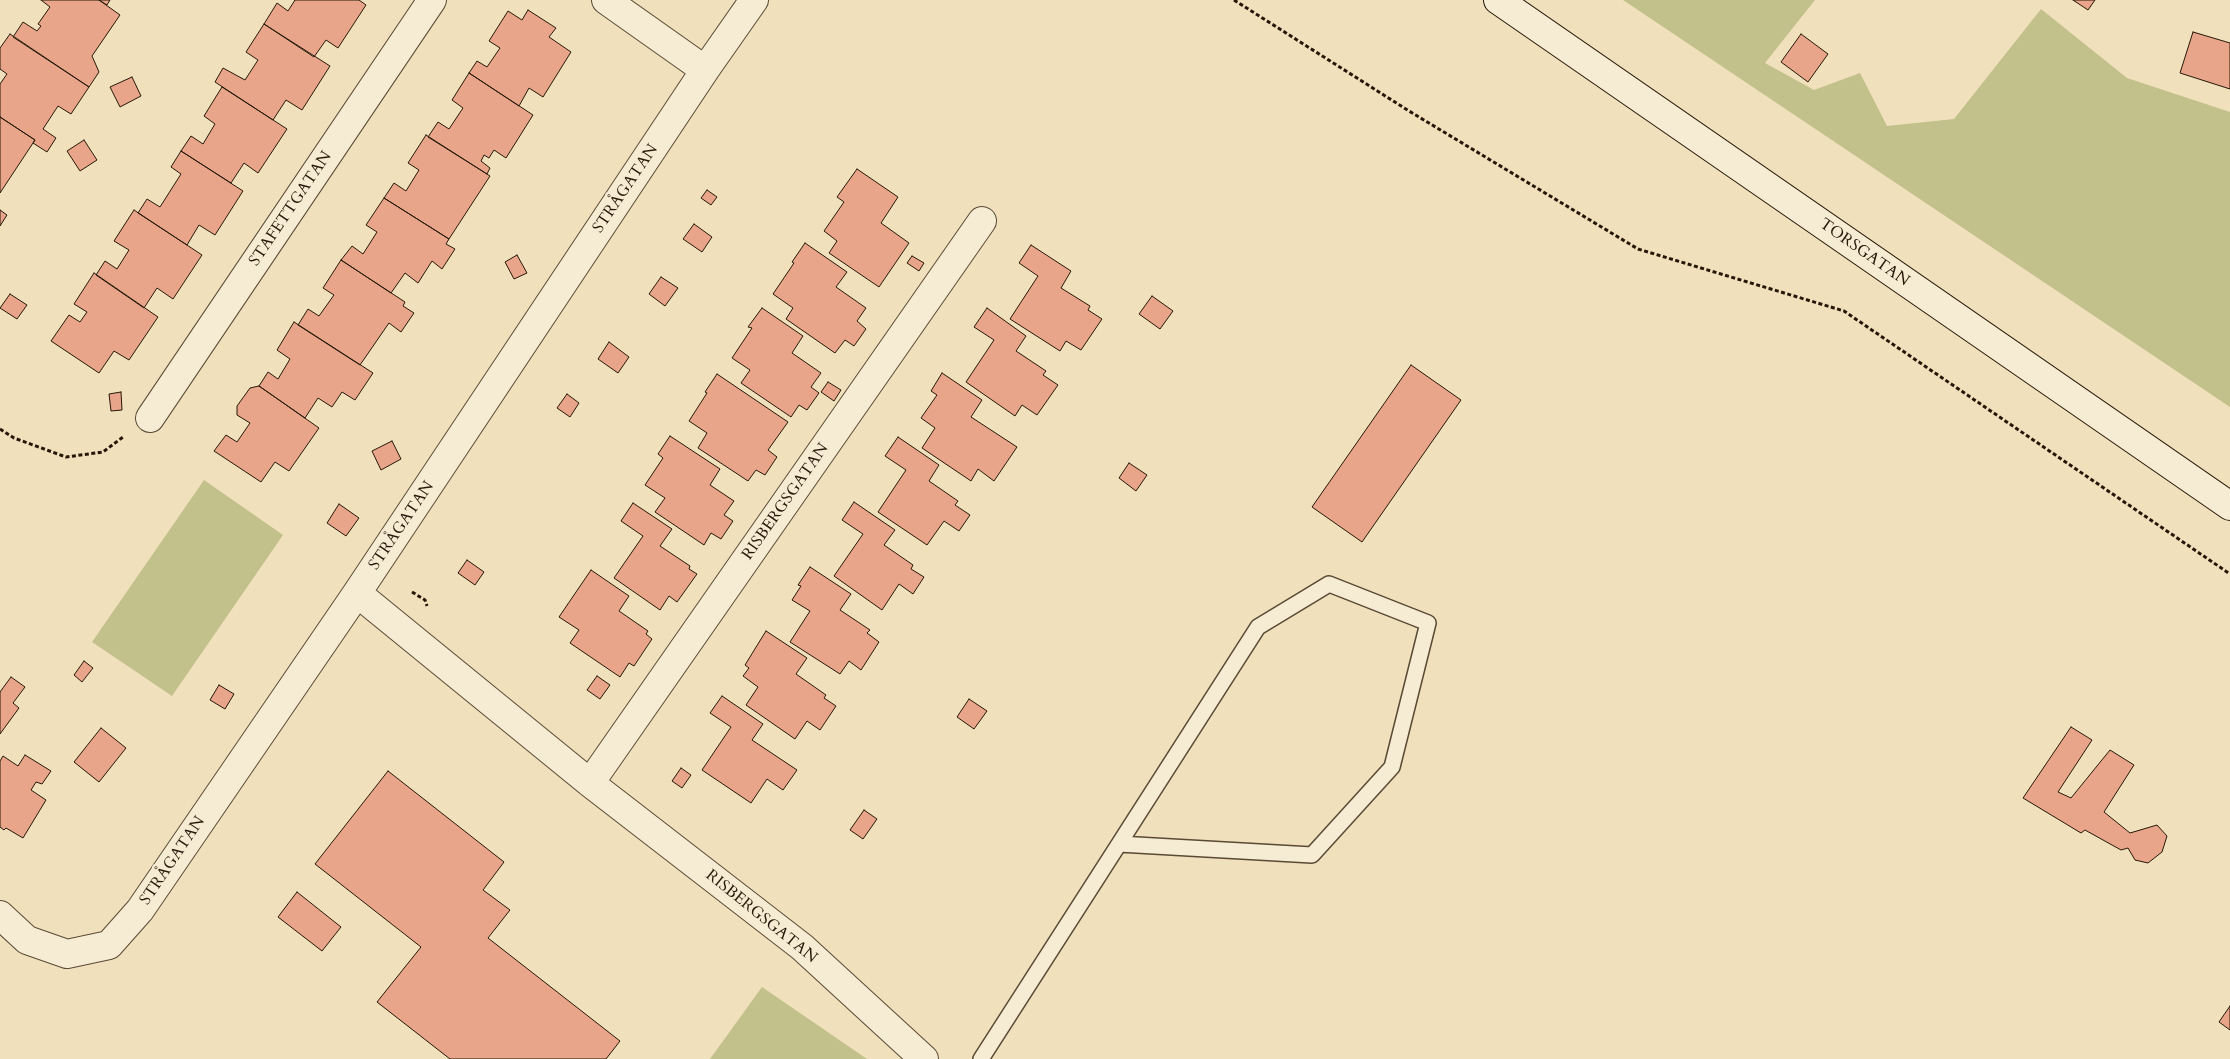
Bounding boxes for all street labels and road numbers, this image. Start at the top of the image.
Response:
street label: STRÅGATAN [589,141,663,237]
street label: STAFETTGATAN [245,148,337,270]
street label: TORSGATAN [1815,215,1913,291]
street label: RISBERGSGATAN [739,440,833,564]
street label: STRÅGATAN [365,478,439,574]
street label: STRÅGATAN [136,813,210,909]
street label: RISBERGSGATAN [701,866,821,968]

